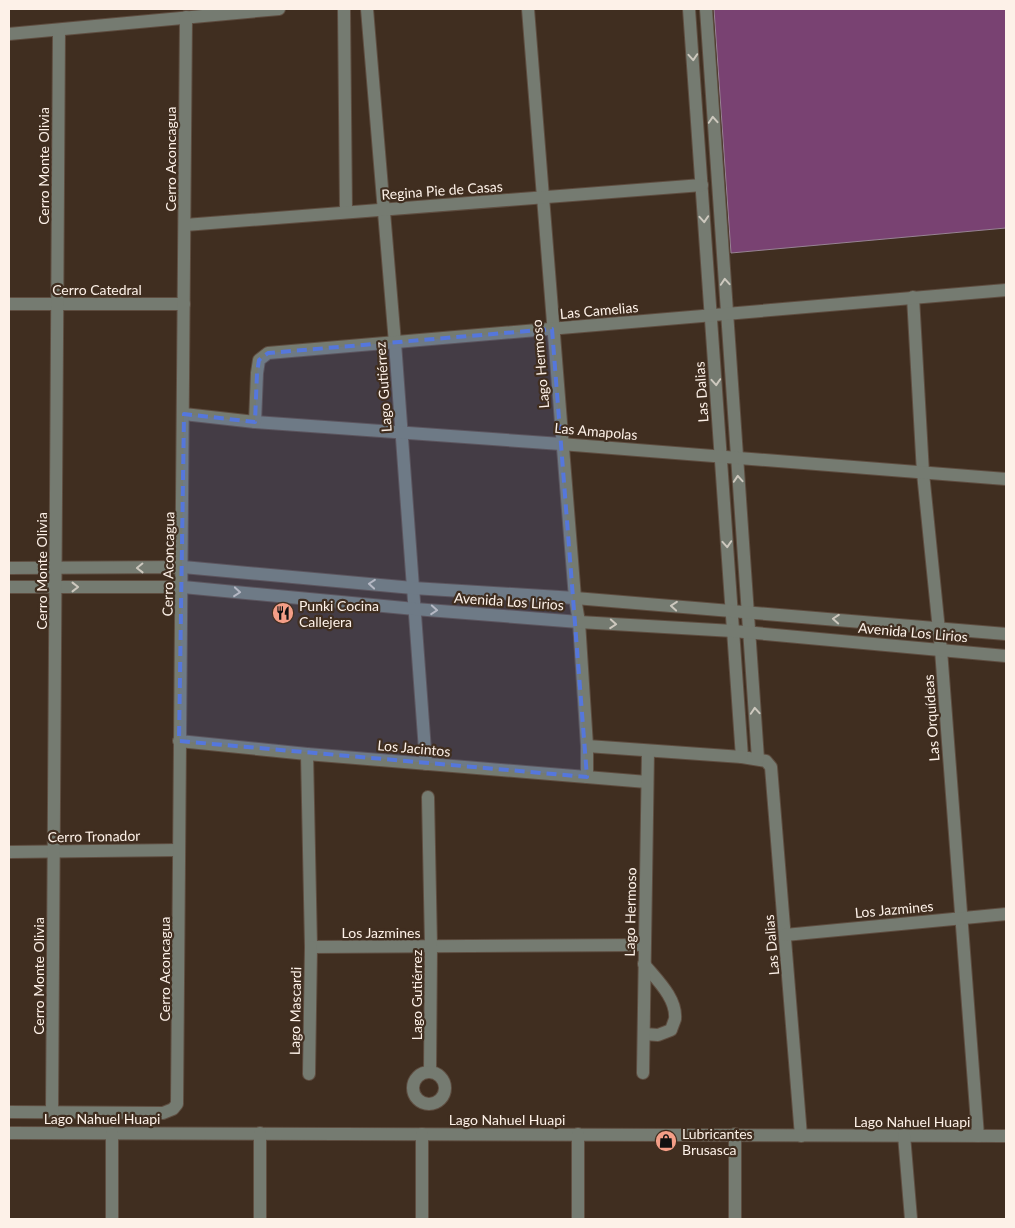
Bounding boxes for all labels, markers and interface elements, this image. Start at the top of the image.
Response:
one-way arrow [687,54,698,62]
street label: Cerro Monte Olivia [35,107,52,225]
street label: Cerro Aconcagua [162,107,179,211]
one-way arrow [708,115,719,123]
street label: Regina Pie de Casas [381,177,503,203]
one-way arrow [699,216,710,224]
one-way arrow [719,277,730,285]
street label: Cerro Catedral [52,281,142,298]
street label: Las Camelias [559,298,639,322]
street label: Lago Hermoso [528,319,552,409]
street label: Lago Gutiérrez [371,341,395,433]
street label: Las Dalias [690,361,712,423]
one-way arrow [710,378,721,386]
street label: Las Amapolas [554,419,638,443]
one-way arrow [733,474,744,482]
street label: Cerro Aconcagua [159,511,177,617]
street label: Cerro Monte Olivia [33,512,50,630]
one-way arrow [722,540,733,548]
one-way arrow [136,563,144,573]
one-way arrow [368,579,376,590]
one-way arrow [72,582,79,592]
one-way arrow [234,586,242,597]
street label: Avenida Los Lirios [453,589,565,613]
place label: Punki Cocina Callejera [299,597,379,630]
restaurant icon: Punki Cocina Callejera [271,601,295,625]
one-way arrow [669,601,677,612]
one-way arrow [430,605,438,616]
one-way arrow [831,614,839,625]
one-way arrow [610,618,618,629]
street label: Avenida Los Lirios [857,619,969,645]
street label: Las Orquídeas [919,674,943,762]
one-way arrow [749,706,760,714]
street label: Los Jacintos [377,736,451,760]
street label: Cerro Tronador [47,827,141,845]
street label: Lago Hermoso [621,867,639,957]
street label: Los Jazmines [854,897,934,921]
street label: Las Dalias [760,914,782,976]
street label: Cerro Monte Olivia [30,917,47,1035]
street label: Cerro Aconcagua [156,917,173,1021]
street label: Los Jazmines [342,924,420,941]
street label: Lago Gutiérrez [408,950,425,1040]
street label: Lago Mascardi [286,967,304,1055]
street label: Lago Nahuel Huapi [44,1110,160,1127]
street label: Lago Nahuel Huapi [449,1111,565,1128]
street label: Lago Nahuel Huapi [854,1113,970,1130]
place label: Lubricantes Brusasca [682,1125,753,1158]
shop icon: Lubricantes Brusasca [654,1129,678,1153]

